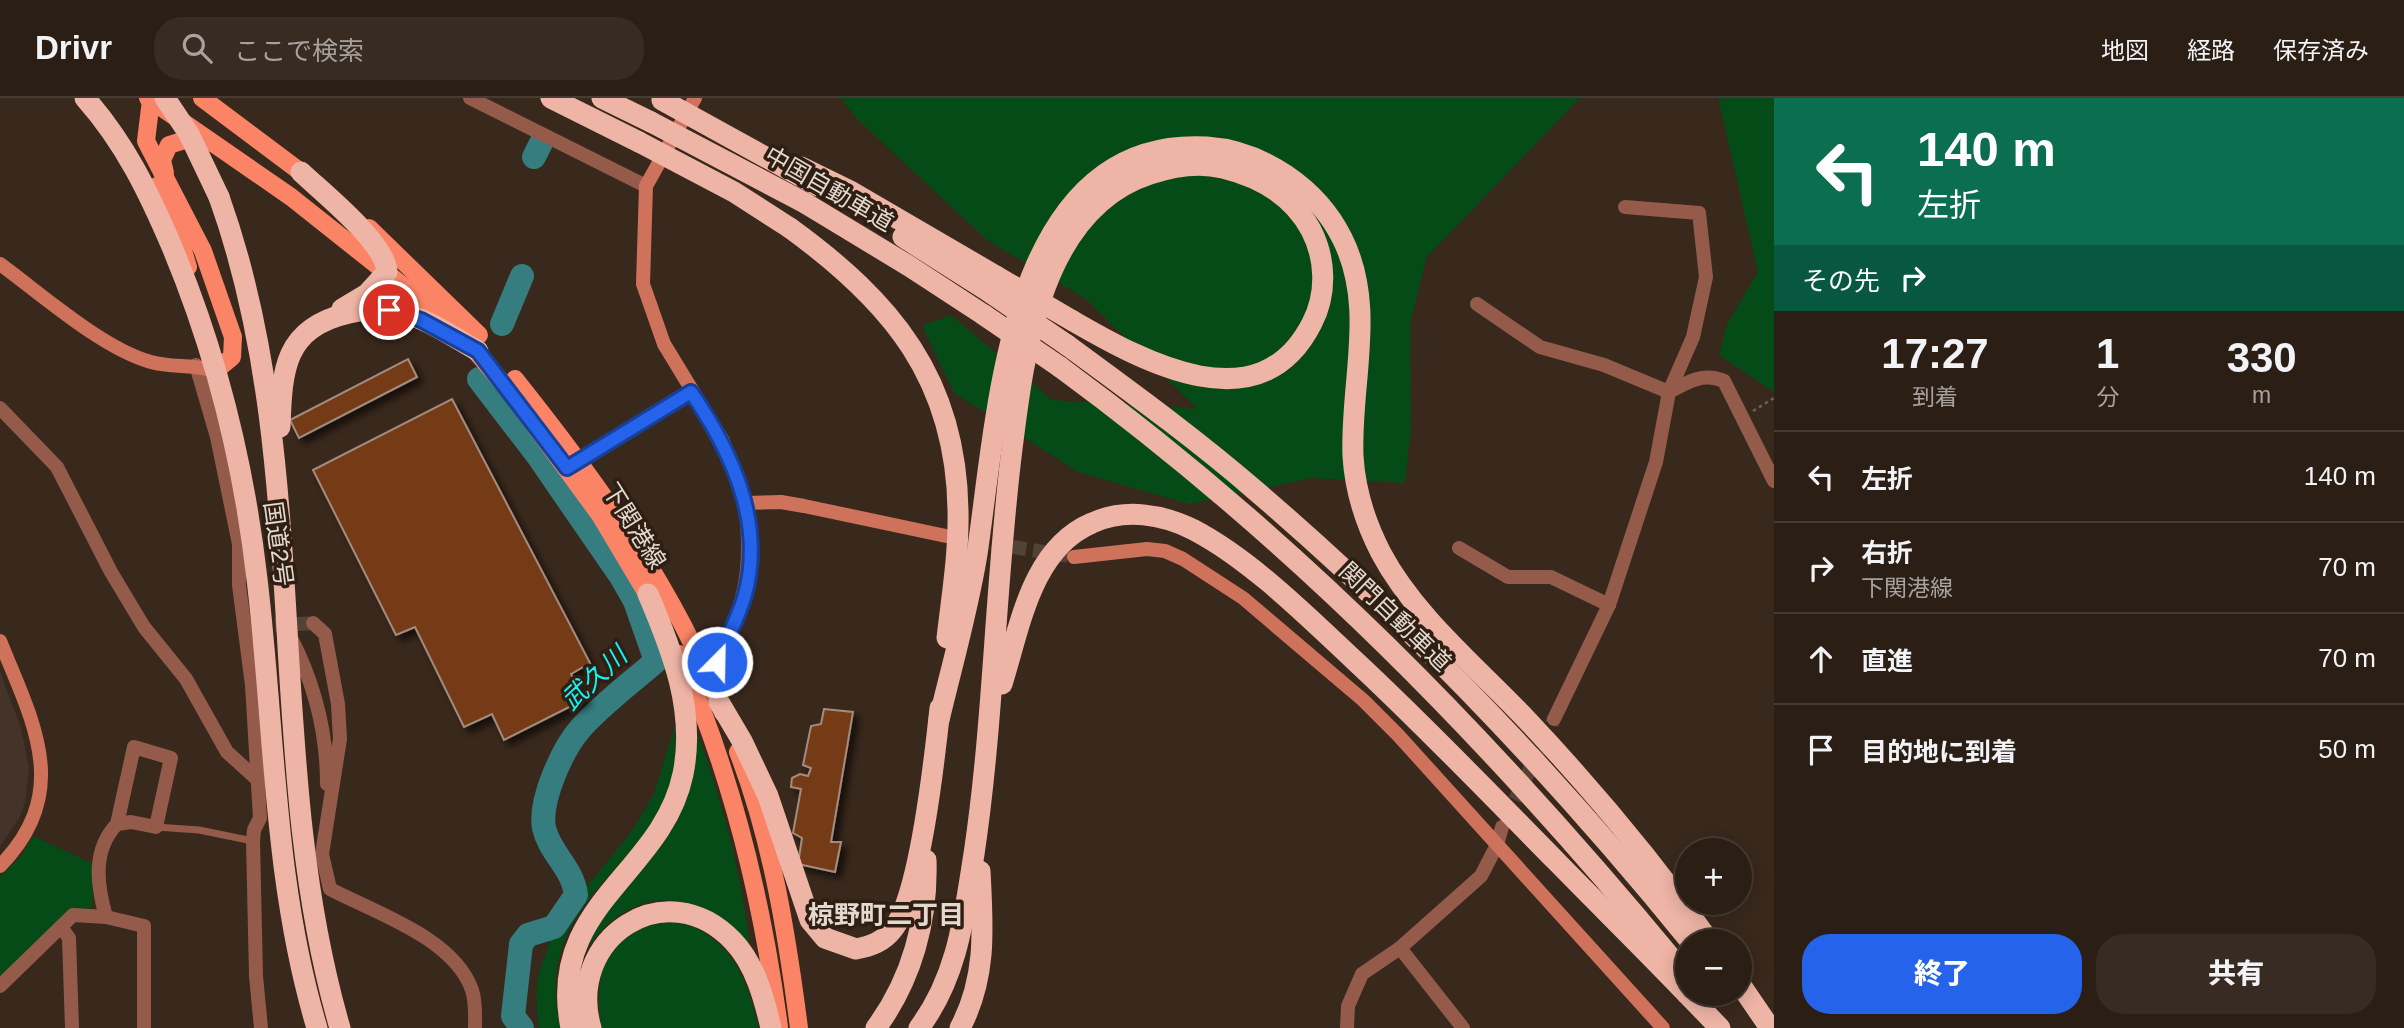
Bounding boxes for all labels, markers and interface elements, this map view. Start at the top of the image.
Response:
search box [154,17,644,80]
text: Drivr [35,29,112,66]
icon: search [178,29,216,67]
text: ここで検索 [234,36,364,66]
text: 地図 [2101,37,2149,64]
text: 経路 [2187,37,2235,64]
text: 保存済み [2273,37,2369,64]
text: 140 m [1917,122,2056,176]
icon: left [1802,126,1893,217]
street label: 中国自動車道 [760,141,898,236]
text: 左折 [1917,187,1981,223]
icon: right [1894,259,1932,297]
text: その先 [1802,266,1880,296]
pin [359,280,419,340]
icon: arrive [370,291,408,329]
text: 17:27 [1881,330,1989,377]
text: 1 [2096,330,2119,377]
text: 330 [2227,334,2297,381]
text: m [2252,382,2271,408]
text: 到着 [1912,384,1958,410]
text: 分 [2096,384,2119,410]
icon: left [1802,458,1840,496]
text: 140 m [2304,461,2376,491]
text: 左折 [1861,464,1913,494]
street label: 下関港線 [598,478,671,574]
street label: 国道2号 [259,500,298,588]
text: 右折 [1861,538,1913,568]
icon: right [1802,549,1840,587]
text: 70 m [2318,552,2376,582]
street label: 関門自動車道 [1334,557,1457,676]
text: 下関港線 [1861,575,1953,601]
position arrow [680,625,754,699]
water label: 武久川 [555,638,635,716]
icon: ahead [1802,640,1840,678]
text: 70 m [2318,643,2376,673]
text: 直進 [1861,646,1913,676]
icon: arrive [1802,731,1840,769]
text: 50 m [2318,734,2376,764]
text: 目的地に到着 [1861,737,2017,767]
map controls [1675,838,1752,1006]
button: + [1675,838,1752,915]
district label: 椋野町二丁目 [808,900,964,930]
button: − [1675,929,1752,1006]
button: 終了 [1802,934,2082,1014]
button: 共有 [2096,934,2376,1014]

